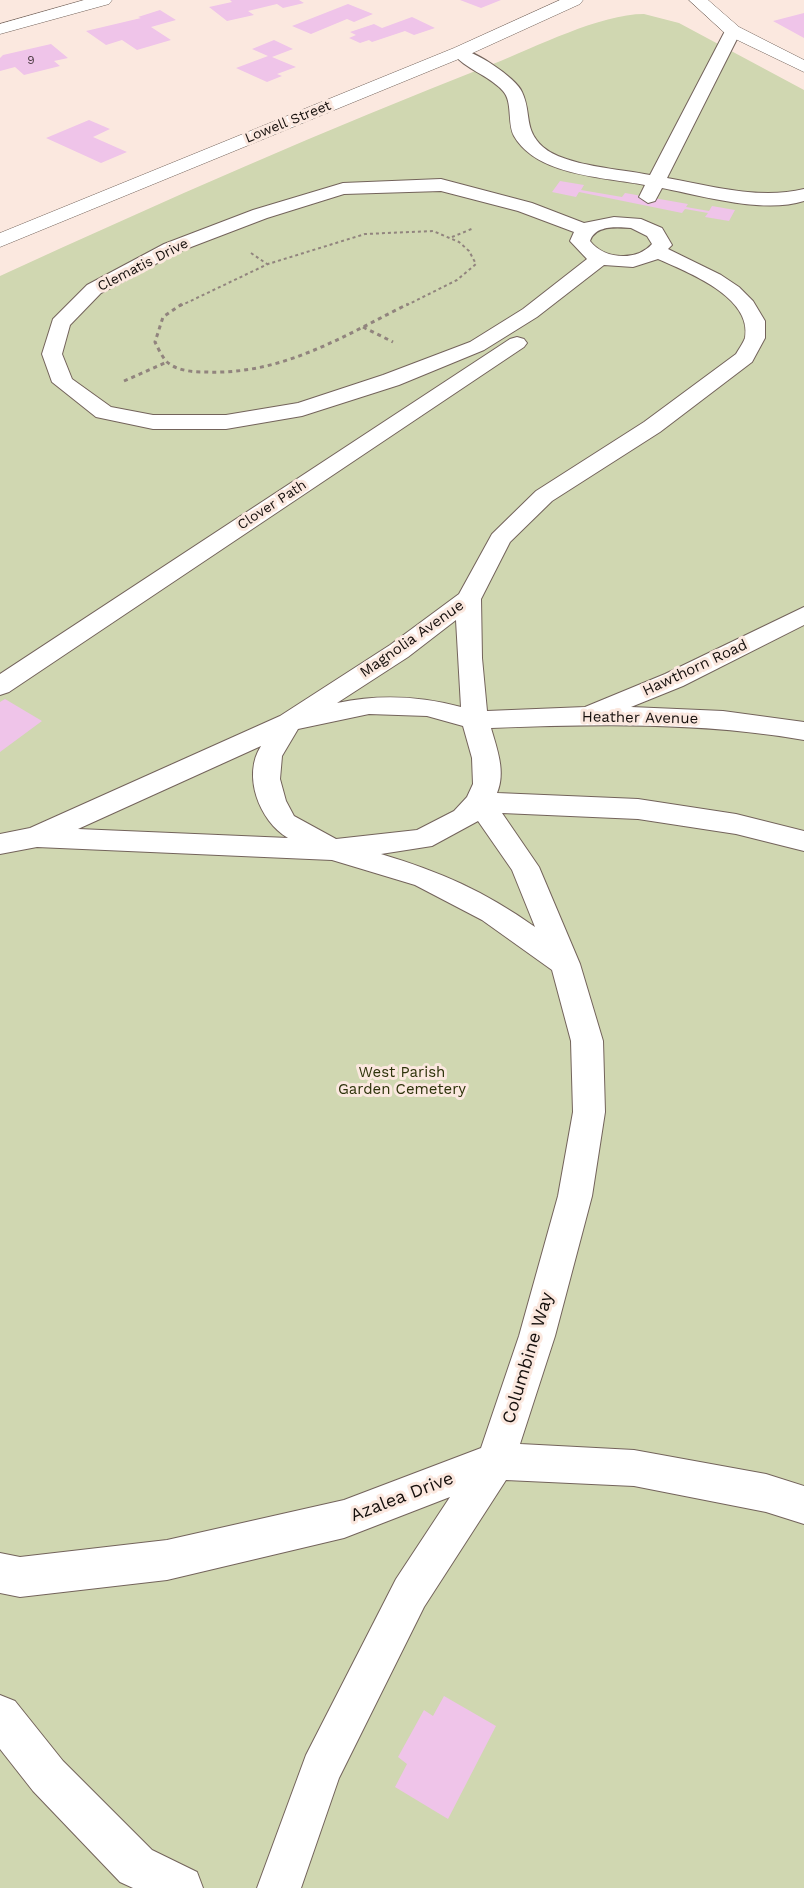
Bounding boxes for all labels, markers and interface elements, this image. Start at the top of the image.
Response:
house number: 9 [27,53,35,67]
street label: Lowell Street [242,97,334,147]
street label: Clematis Drive [95,235,191,295]
street label: Clover Path [234,476,310,534]
street label: Magnolia Avenue [357,596,467,682]
street label: Hawthorn Road [640,636,750,700]
street label: Heather Avenue [582,708,698,728]
park label: West Parish Garden Cemetery [338,1064,466,1099]
street label: Columbine Way [498,1290,558,1426]
street label: Azalea Drive [347,1467,457,1527]

